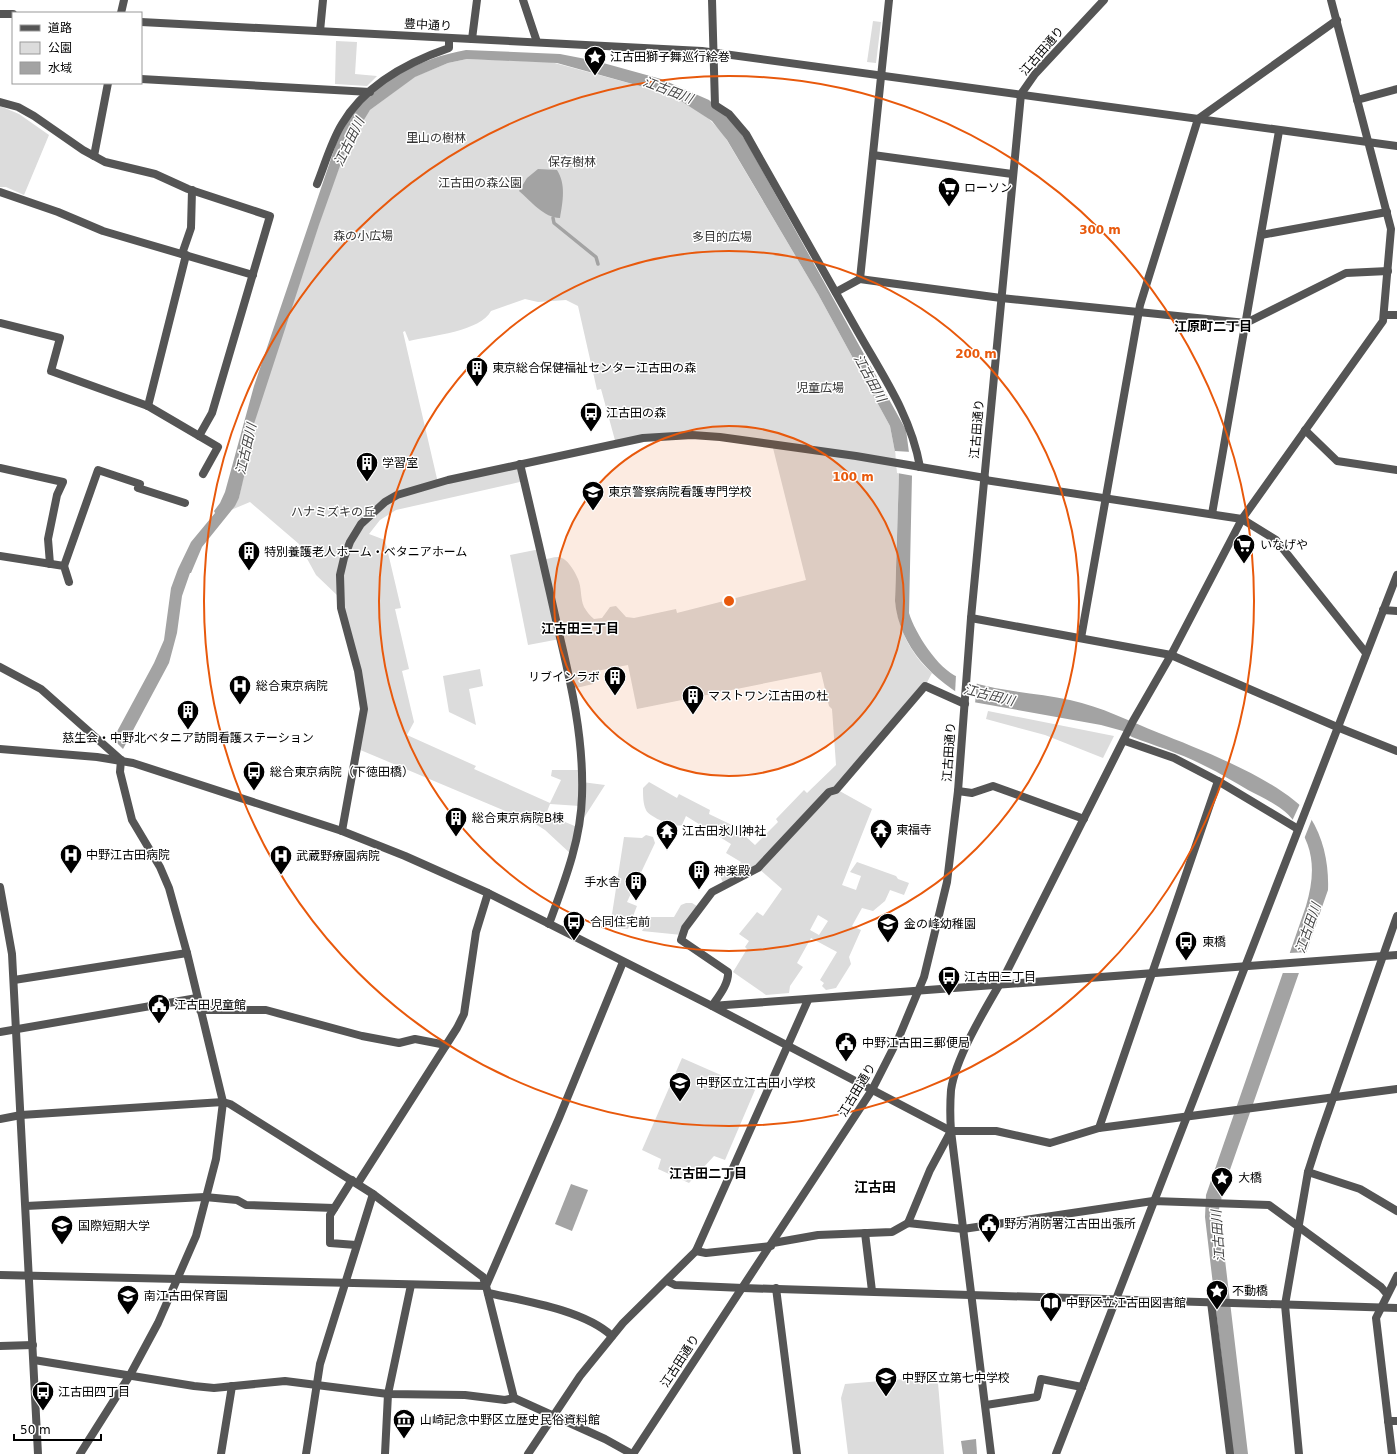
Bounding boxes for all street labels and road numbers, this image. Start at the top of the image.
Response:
street label: 豊中通り [404,17,452,33]
street label: 江古田通り [1017,24,1067,78]
street label: 江古田通り [967,398,987,460]
street label: 江古田通り [940,722,958,782]
street label: 江古田通り [836,1061,878,1119]
street label: 江古田通り [658,1332,702,1390]

